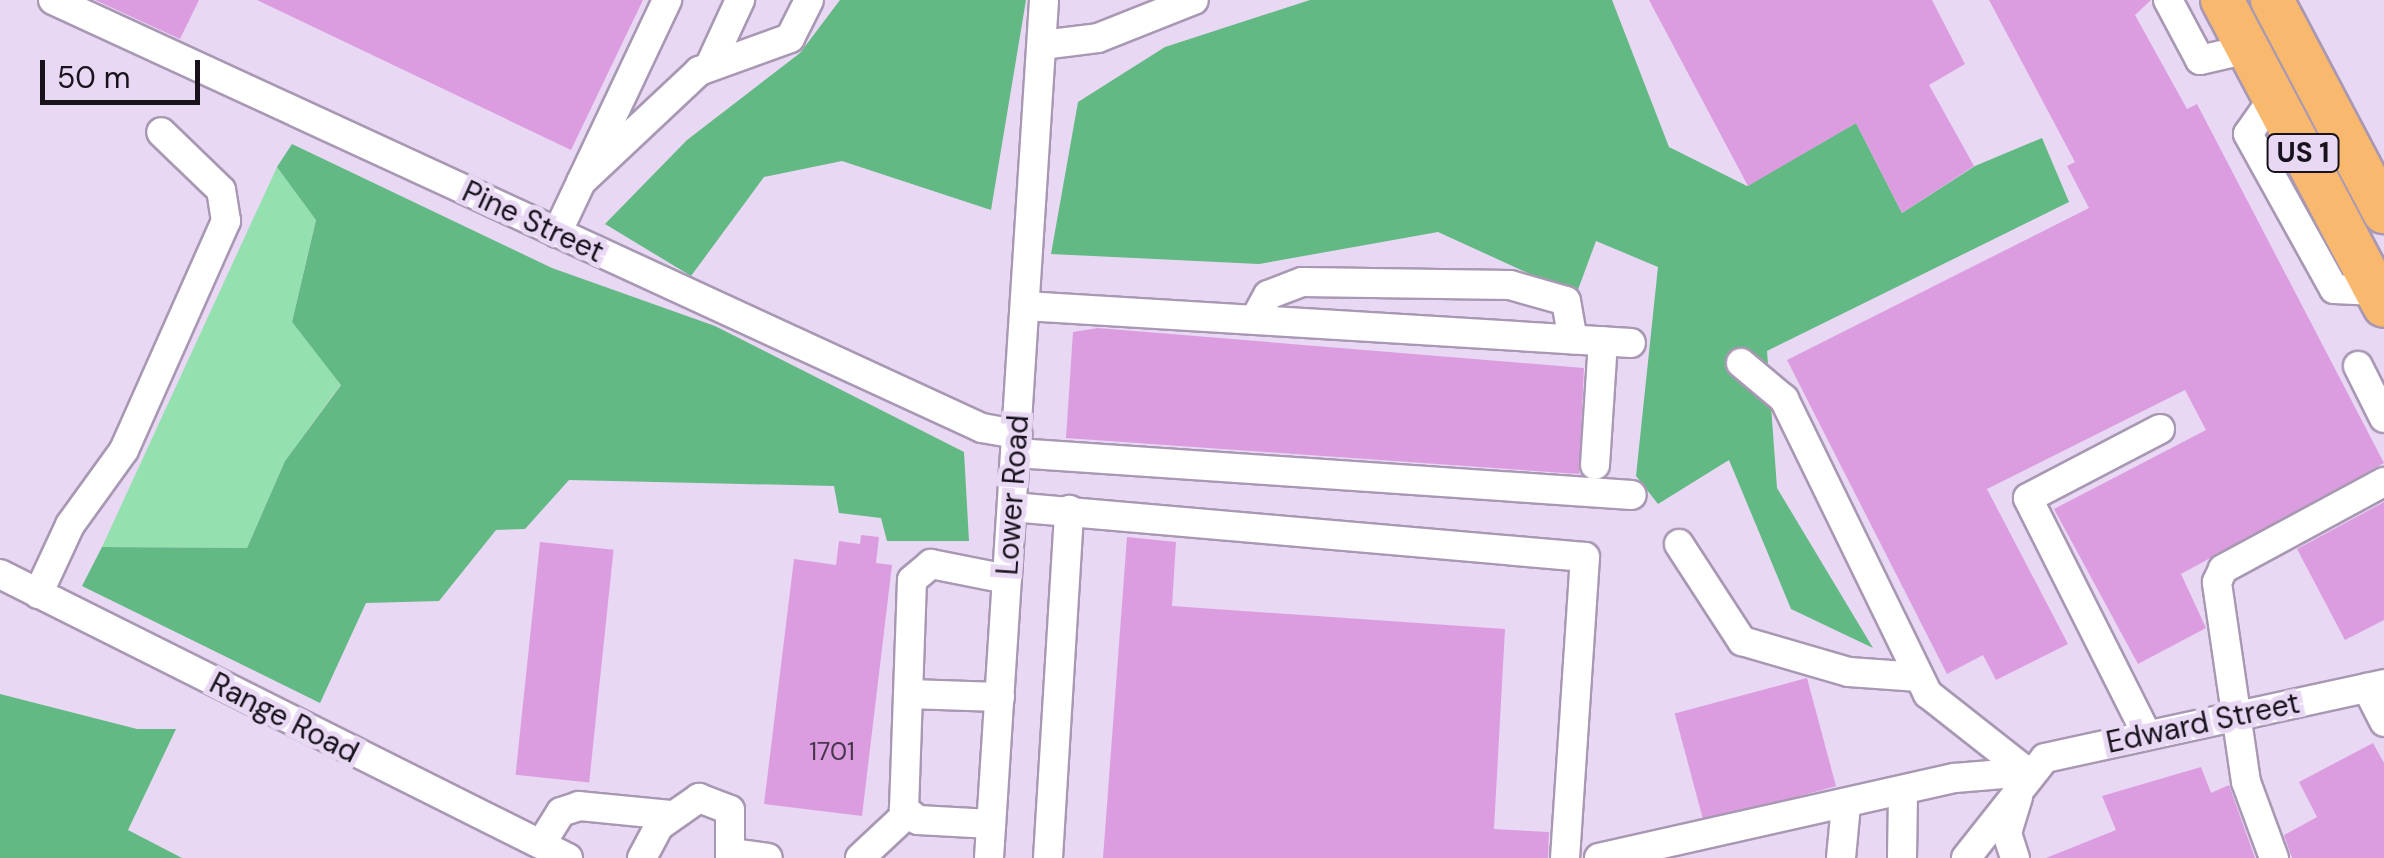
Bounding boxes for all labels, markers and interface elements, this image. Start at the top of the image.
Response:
scale bar [45,40,205,102]
text: 50 m [57,58,131,97]
road number: US 1 [2266,130,2340,176]
street label: Pine Street [457,174,609,270]
street label: Lower Road [989,414,1037,576]
street label: Range Road [204,665,364,771]
street label: Edward Street [2103,685,2303,761]
house number: 1701 [809,737,855,767]

